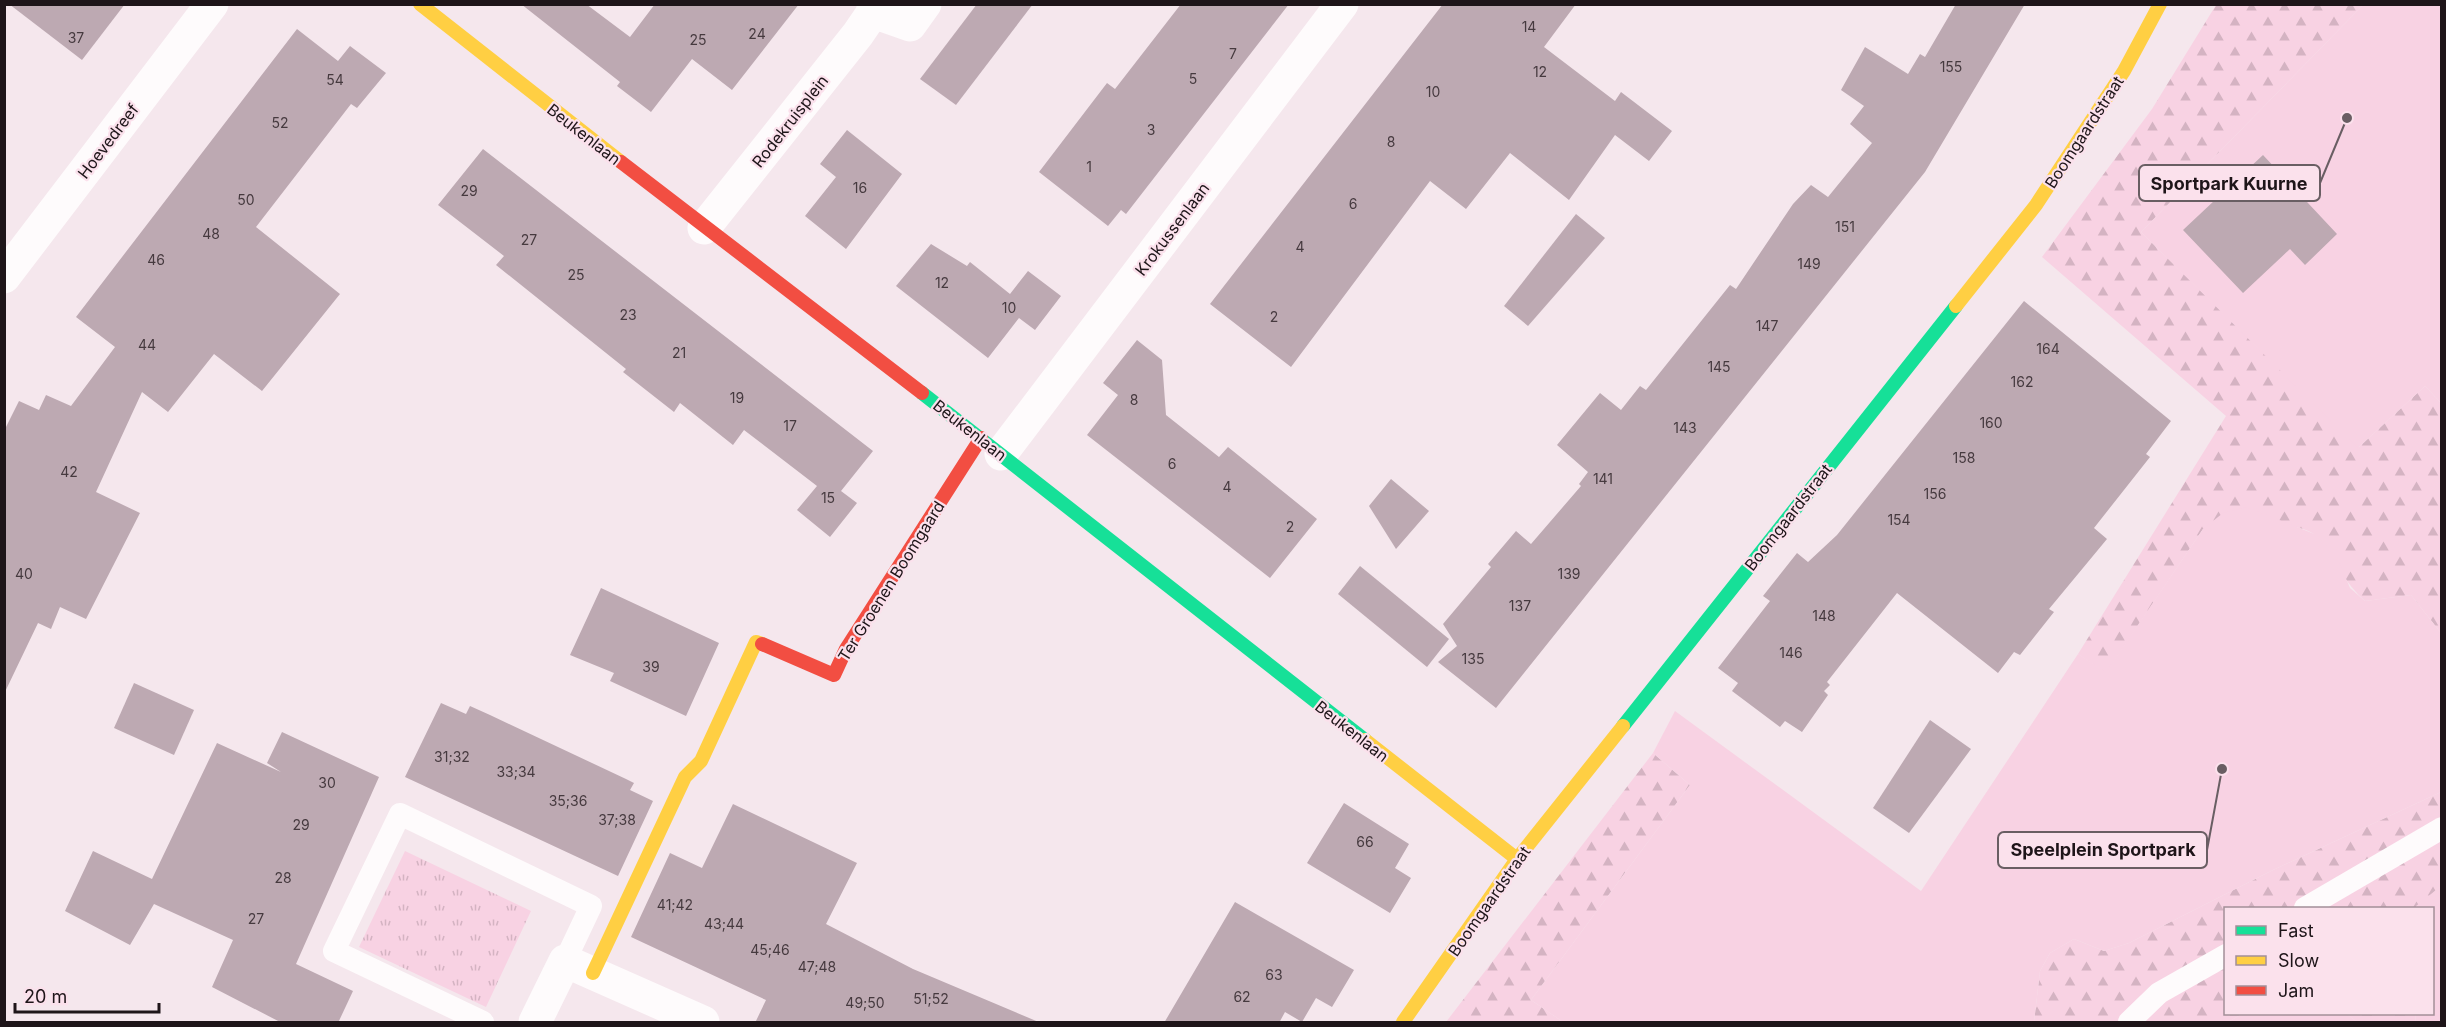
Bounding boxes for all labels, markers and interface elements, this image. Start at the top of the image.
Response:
house number: 14 [1522,18,1536,35]
house number: 24 [748,25,766,42]
house number: 37 [68,29,84,46]
house number: 25 [689,31,707,48]
house number: 7 [1229,45,1237,62]
house number: 155 [1940,58,1962,75]
house number: 12 [1533,63,1547,80]
house number: 5 [1189,70,1197,87]
house number: 54 [326,71,344,88]
street label: Rodekruisplein [748,71,832,171]
street label: Boomgaardstraat [2040,72,2128,192]
house number: 10 [1426,83,1440,100]
street label: Beukenlaan [543,99,625,169]
street label: Hoevedreef [73,100,143,182]
house number: 52 [271,114,289,131]
house number: 3 [1147,121,1155,138]
house number: 8 [1387,133,1395,150]
house number: 1 [1086,158,1092,175]
callout: Sportpark Kuurne [2139,165,2320,201]
text: Sportpark Kuurne [2151,173,2308,194]
house number: 16 [853,179,867,196]
street label: Krokussenlaan [1131,179,1213,279]
house number: 29 [460,182,478,199]
house number: 50 [237,191,255,208]
house number: 6 [1349,195,1357,212]
house number: 151 [1835,218,1855,235]
house number: 48 [202,225,220,242]
house number: 27 [521,231,537,248]
house number: 4 [1295,238,1305,255]
house number: 46 [147,251,165,268]
house number: 149 [1797,255,1821,272]
house number: 25 [567,266,585,283]
house number: 12 [935,274,949,291]
house number: 10 [1002,299,1016,316]
house number: 23 [619,306,637,323]
house number: 2 [1270,308,1278,325]
house number: 147 [1756,317,1778,334]
house number: 44 [138,336,156,353]
house number: 164 [2036,340,2060,357]
house number: 21 [672,344,686,361]
house number: 145 [1707,358,1731,375]
house number: 162 [2011,373,2033,390]
house number: 19 [730,389,744,406]
house number: 8 [1130,391,1138,408]
street label: Beukenlaan [929,395,1011,465]
house number: 160 [1979,414,2003,431]
house number: 17 [783,417,797,434]
house number: 143 [1673,419,1697,436]
house number: 158 [1953,449,1975,466]
house number: 6 [1168,455,1176,472]
street label: Boomgaardstraat [1740,460,1836,574]
house number: 42 [60,463,78,480]
house number: 141 [1593,470,1613,487]
house number: 4 [1222,478,1232,495]
house number: 156 [1924,485,1946,502]
house number: 15 [821,489,835,506]
street label: Ter Groenen Boomgaard [833,497,949,665]
house number: 154 [1887,511,1911,528]
house number: 2 [1286,518,1294,535]
house number: 40 [15,565,33,582]
house number: 139 [1557,565,1581,582]
house number: 137 [1509,597,1531,614]
house number: 148 [1812,607,1836,624]
house number: 146 [1779,644,1803,661]
house number: 135 [1462,650,1484,667]
house number: 39 [642,658,660,675]
street label: Beukenlaan [1311,696,1393,766]
house number: 31;32 [434,748,470,765]
house number: 33;34 [496,763,536,780]
house number: 30 [318,774,336,791]
house number: 35;36 [549,792,587,809]
house number: 37;38 [598,811,636,828]
house number: 29 [292,816,310,833]
callout: Speelplein Sportpark [1998,832,2207,868]
house number: 66 [1356,833,1374,850]
text: Speelplein Sportpark [2010,839,2196,860]
street label: Boomgaardstraat [1444,842,1534,960]
house number: 28 [274,869,292,886]
house number: 41;42 [657,896,693,913]
legend [2224,907,2434,1015]
house number: 27 [248,910,264,927]
house number: 43;44 [704,915,744,932]
text: Fast [2278,920,2314,941]
house number: 45;46 [750,941,790,958]
text: Slow [2278,950,2319,971]
house number: 47;48 [798,958,836,975]
house number: 63 [1265,966,1283,983]
scale bar [15,976,159,1014]
text: Jam [2278,980,2314,1001]
text: 20 m [24,986,67,1007]
house number: 62 [1233,988,1251,1005]
house number: 51;52 [913,990,949,1007]
house number: 49;50 [845,994,885,1011]

